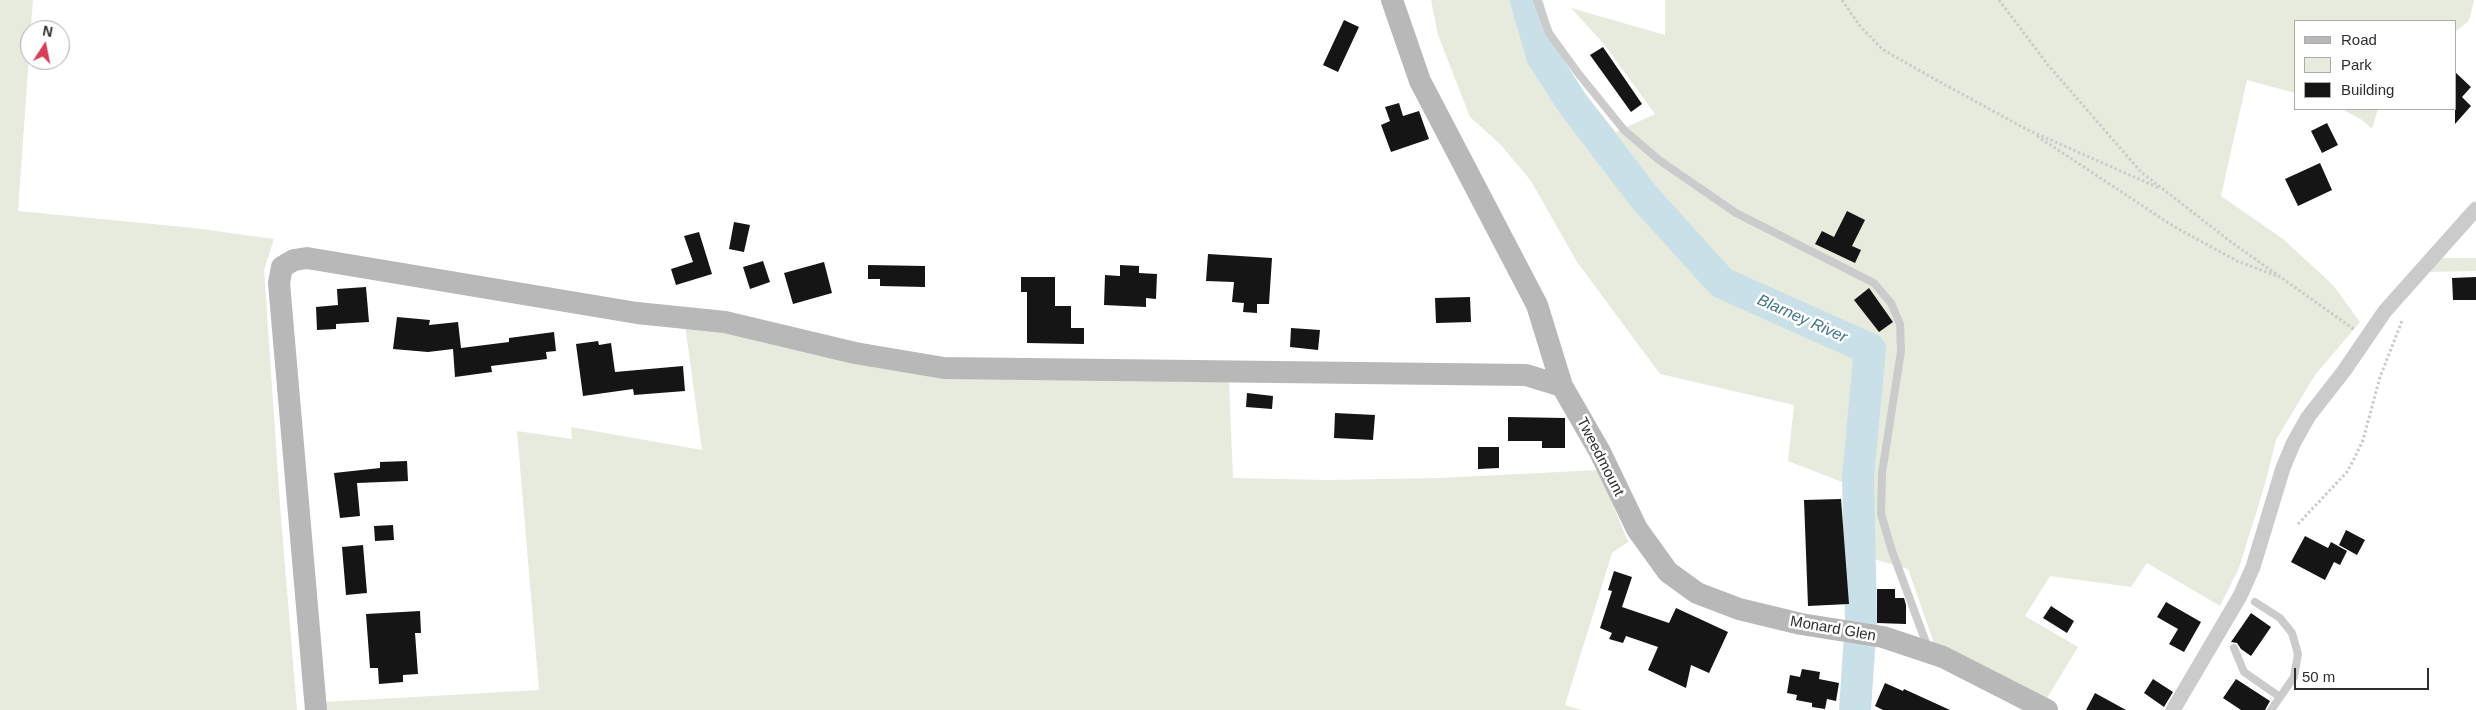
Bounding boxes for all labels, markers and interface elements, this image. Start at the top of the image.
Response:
north arrow [20,20,70,70]
legend [2294,20,2456,110]
text: N [41,22,54,40]
text: Road [2341,31,2377,48]
text: Park [2341,56,2372,73]
text: Building [2341,81,2394,98]
water label: Blarney River [1754,291,1850,347]
street label: Tweedmount [1572,415,1628,499]
street label: Monard Glen [1789,613,1877,645]
scale bar [2296,658,2431,690]
text: 50 m [2302,668,2335,685]

